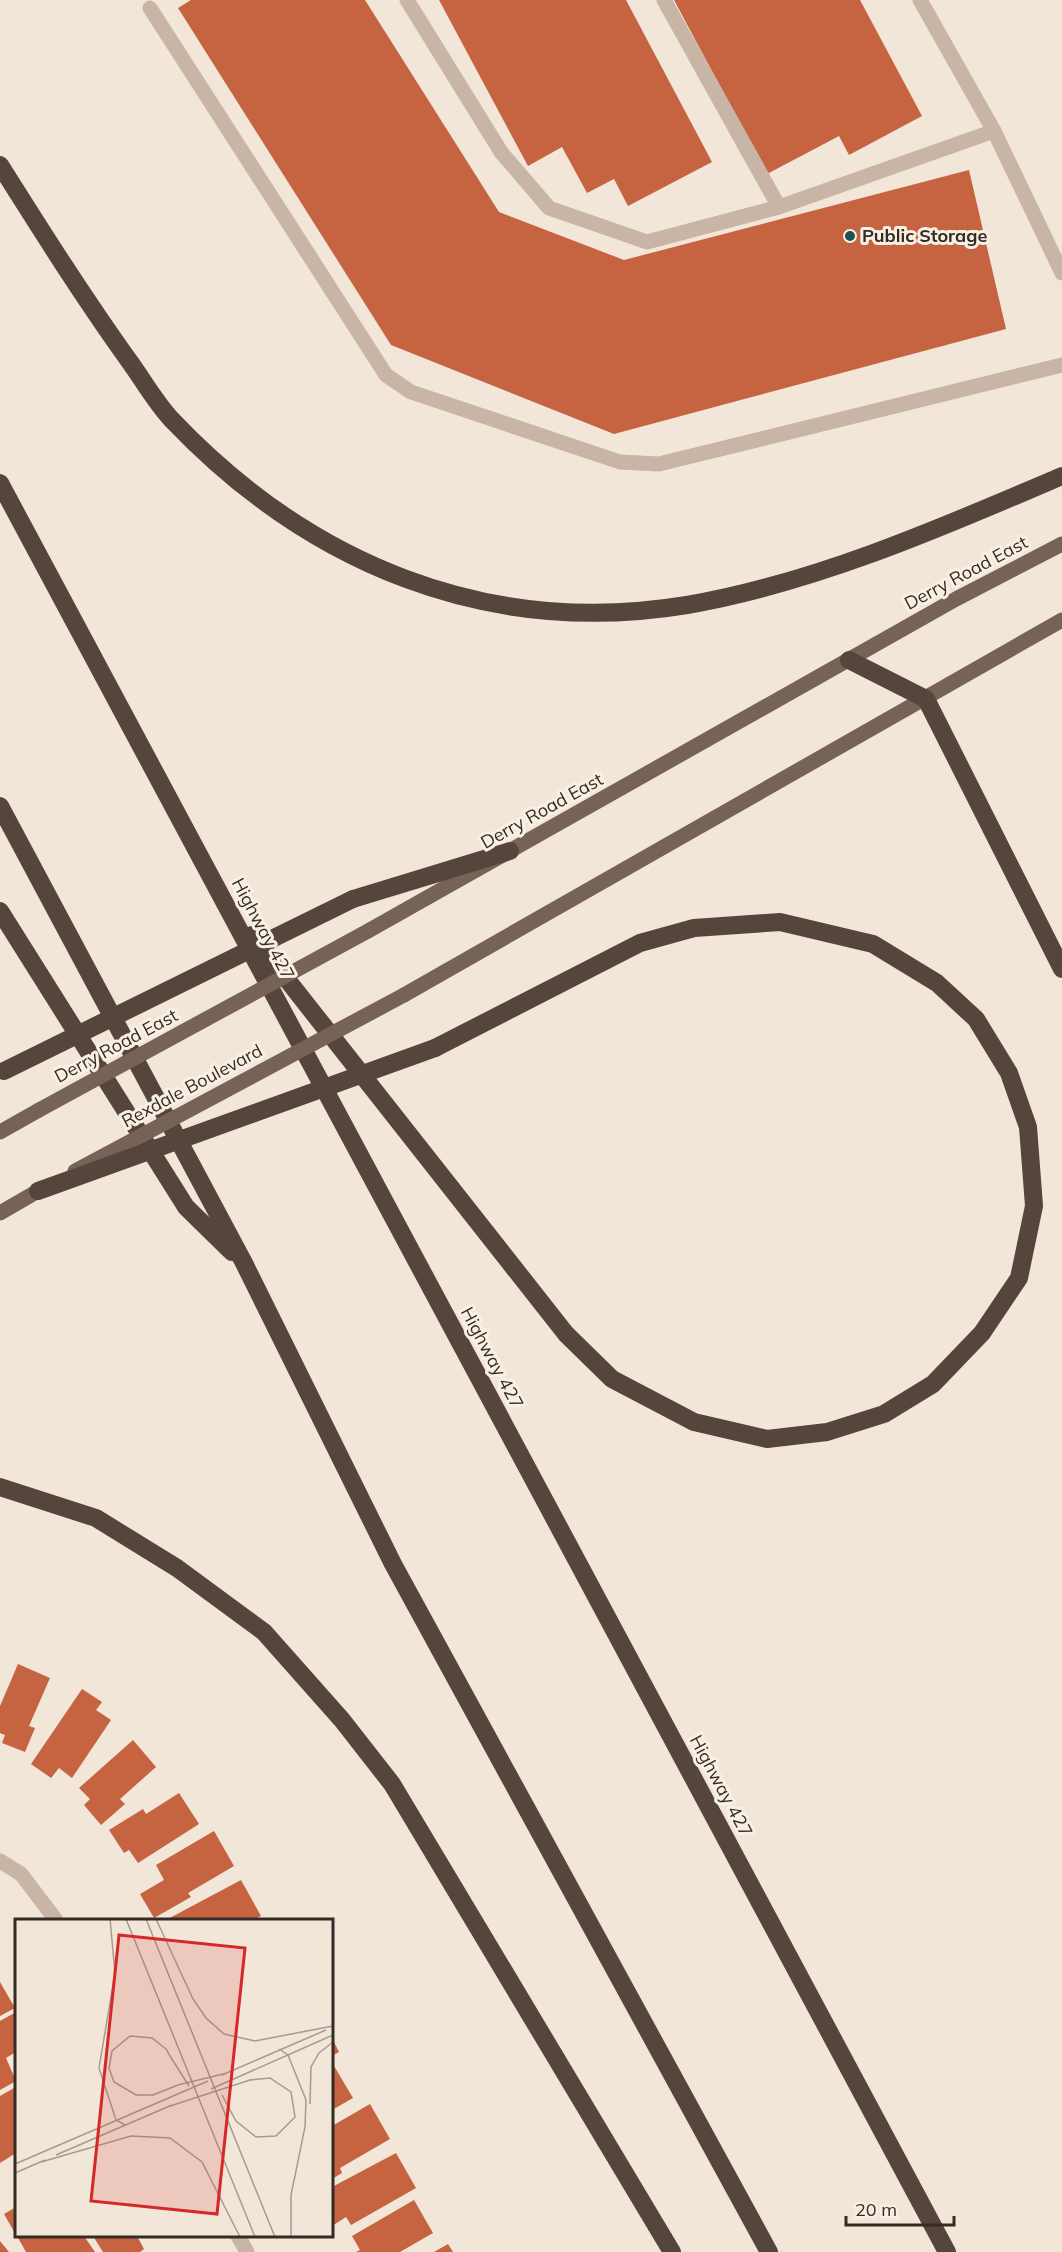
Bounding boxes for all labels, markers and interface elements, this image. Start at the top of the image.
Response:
place label: Public Storage [862,224,987,247]
marker: Public Storage [843,229,857,243]
street label: Derry Road East [900,530,1031,615]
street label: Derry Road East [477,767,607,854]
street label: Highway 427 [227,874,300,984]
street label: Derry Road East [50,1003,181,1088]
street label: Rexdale Boulevard [117,1039,266,1132]
street label: Highway 427 [456,1303,529,1413]
street label: Highway 427 [685,1731,758,1841]
inset map [15,1919,333,2237]
scale bar [846,2189,954,2227]
text: 20 m [855,2198,897,2221]

